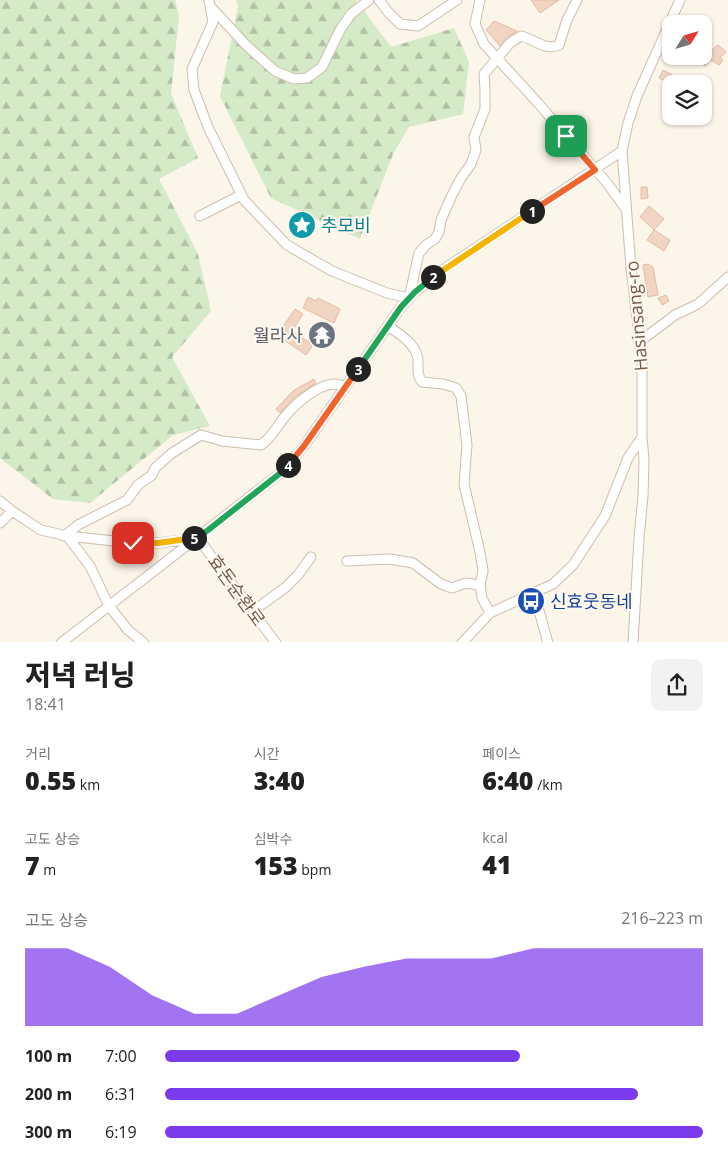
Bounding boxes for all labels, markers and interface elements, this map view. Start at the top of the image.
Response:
north arrow [662,15,712,65]
map controls [662,15,712,125]
button: layers [662,75,712,125]
pin [545,115,587,157]
icon: arrive [552,122,580,150]
pin: 1 [520,198,544,224]
text: 1 [528,202,537,221]
place icon: 추모비 [287,210,317,240]
place label: 추모비 [321,213,371,237]
street label: Hasinsang-ro [619,260,653,372]
pin: 2 [420,264,446,290]
text: 2 [429,268,438,287]
temple icon: 월라사 [307,320,337,350]
place label: 월라사 [253,323,303,347]
pin: 3 [346,356,370,382]
text: 3 [354,360,363,379]
pin: 4 [276,452,300,478]
text: 4 [284,456,293,475]
pin [112,522,154,564]
pin: 5 [182,526,206,550]
icon: check [119,529,147,557]
text: 5 [190,529,199,548]
street label: 효돈순환로 [203,549,271,631]
bus stop icon: 신효웃동네 [516,586,546,616]
place label: 신효웃동네 [550,589,633,613]
text: 저녁 러닝 [25,655,135,693]
button: share [651,659,703,711]
text: 18:41 [25,693,66,715]
text: 거리 [25,744,51,763]
text: 시간 [254,744,279,763]
text: 페이스 [482,744,521,763]
text: 0.55 [25,763,76,797]
text: 3:40 [254,763,305,797]
text: 6:40 [482,763,534,797]
text: km [76,775,100,794]
text: /km [534,775,563,794]
text: kcal [482,828,508,847]
text: 고도 상승 [25,829,80,848]
text: 심박수 [254,829,292,848]
text: 41 [482,847,512,881]
text: 7 [25,848,40,882]
text: 153 [254,848,298,882]
text: m [40,860,56,879]
text: bpm [298,860,331,879]
text: 216–223 m [621,907,703,929]
text: 고도 상승 [25,909,88,931]
text: 100 m [25,1045,72,1067]
text: 7:00 [105,1045,137,1067]
text: 200 m [25,1083,72,1105]
text: 6:31 [105,1083,137,1105]
text: 300 m [25,1121,72,1143]
text: 6:19 [105,1121,137,1143]

